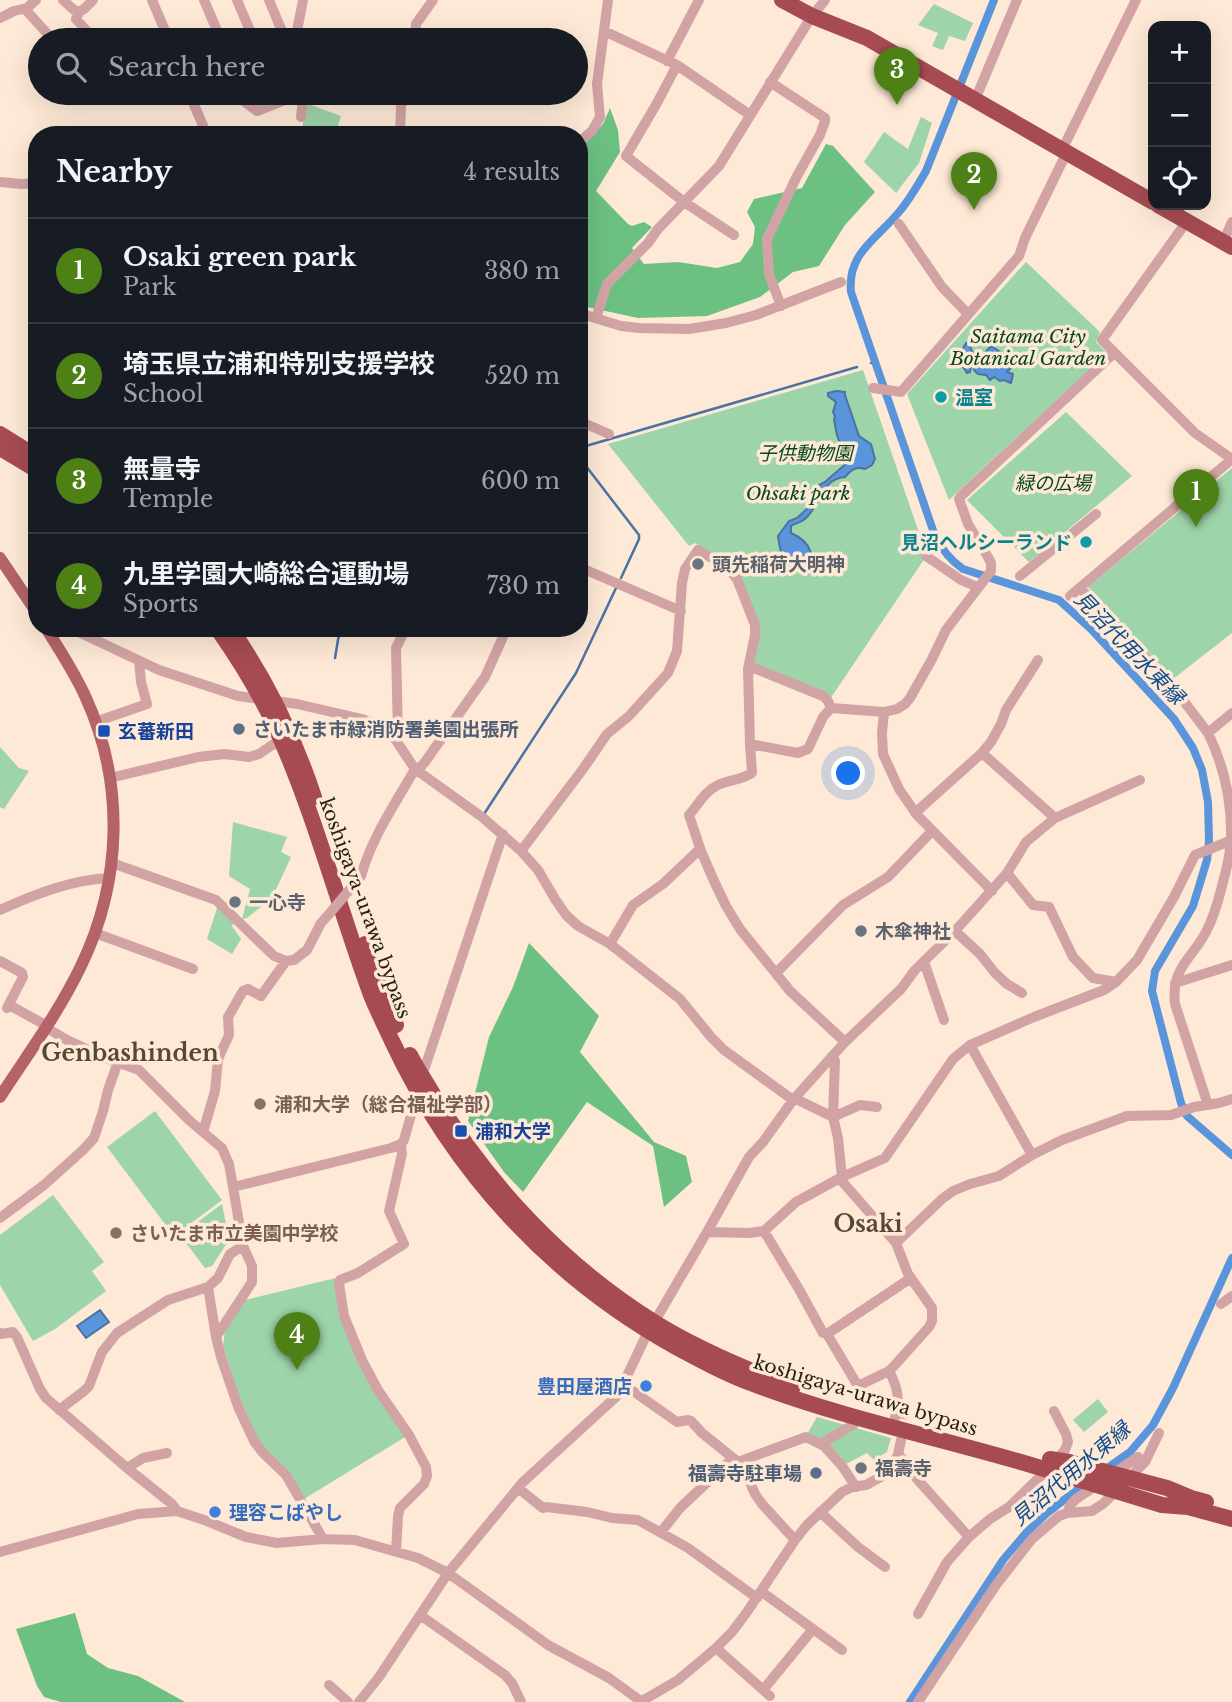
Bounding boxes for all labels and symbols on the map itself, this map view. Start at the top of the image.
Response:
pin: 3 [874,47,920,105]
pin: 2 [951,152,997,210]
park label: Saitama City Botanical Garden [949,325,1106,370]
place label: 温室 [955,386,993,409]
marker: 温室 [933,389,949,405]
park label: 子供動物園 [757,442,855,465]
pin: 1 [1173,469,1219,527]
park label: 緑の広場 [1015,472,1093,495]
park label: Ohsaki park [746,482,850,505]
place label: 見沼ヘルシーランド [901,531,1072,554]
marker: 見沼ヘルシーランド [1078,534,1094,550]
place label: 頭先稲荷大明神 [712,553,845,576]
marker: 頭先稲荷大明神 [690,556,706,572]
water label: 見沼代用水東縁 [1069,586,1191,711]
place label: さいたま市緑消防署美園出張所 [253,718,518,741]
place label: 玄蕃新田 [118,720,194,743]
marker: さいたま市緑消防署美園出張所 [231,721,247,737]
marker: 玄蕃新田 [96,723,112,739]
your location [831,756,865,790]
street label: koshigaya-urawa bypass [315,795,416,1022]
place label: 一心寺 [249,891,306,914]
marker: 一心寺 [227,894,243,910]
place label: 木傘神社 [875,920,951,943]
marker: 木傘神社 [853,923,869,939]
district label: Genbashinden [41,1039,219,1067]
place label: 浦和大学（総合福祉学部） [274,1093,502,1116]
marker: 浦和大学（総合福祉学部） [252,1096,268,1112]
place label: 浦和大学 [475,1120,551,1143]
marker: 浦和大学 [453,1123,469,1139]
district label: Osaki [833,1210,903,1238]
place label: さいたま市立美園中学校 [130,1222,338,1245]
marker: さいたま市立美園中学校 [108,1225,124,1241]
pin: 4 [274,1312,320,1370]
street label: koshigaya-urawa bypass [751,1350,981,1441]
place label: 豊田屋酒店 [537,1375,632,1398]
marker: 豊田屋酒店 [638,1378,654,1394]
water label: 見沼代用水東縁 [1006,1416,1137,1531]
place label: 福壽寺 [875,1457,932,1480]
marker: 福壽寺 [853,1460,869,1476]
place label: 福壽寺駐車場 [688,1462,802,1485]
marker: 福壽寺駐車場 [808,1465,824,1481]
place label: 理容こばやし [229,1501,343,1524]
marker: 理容こばやし [207,1504,223,1520]

